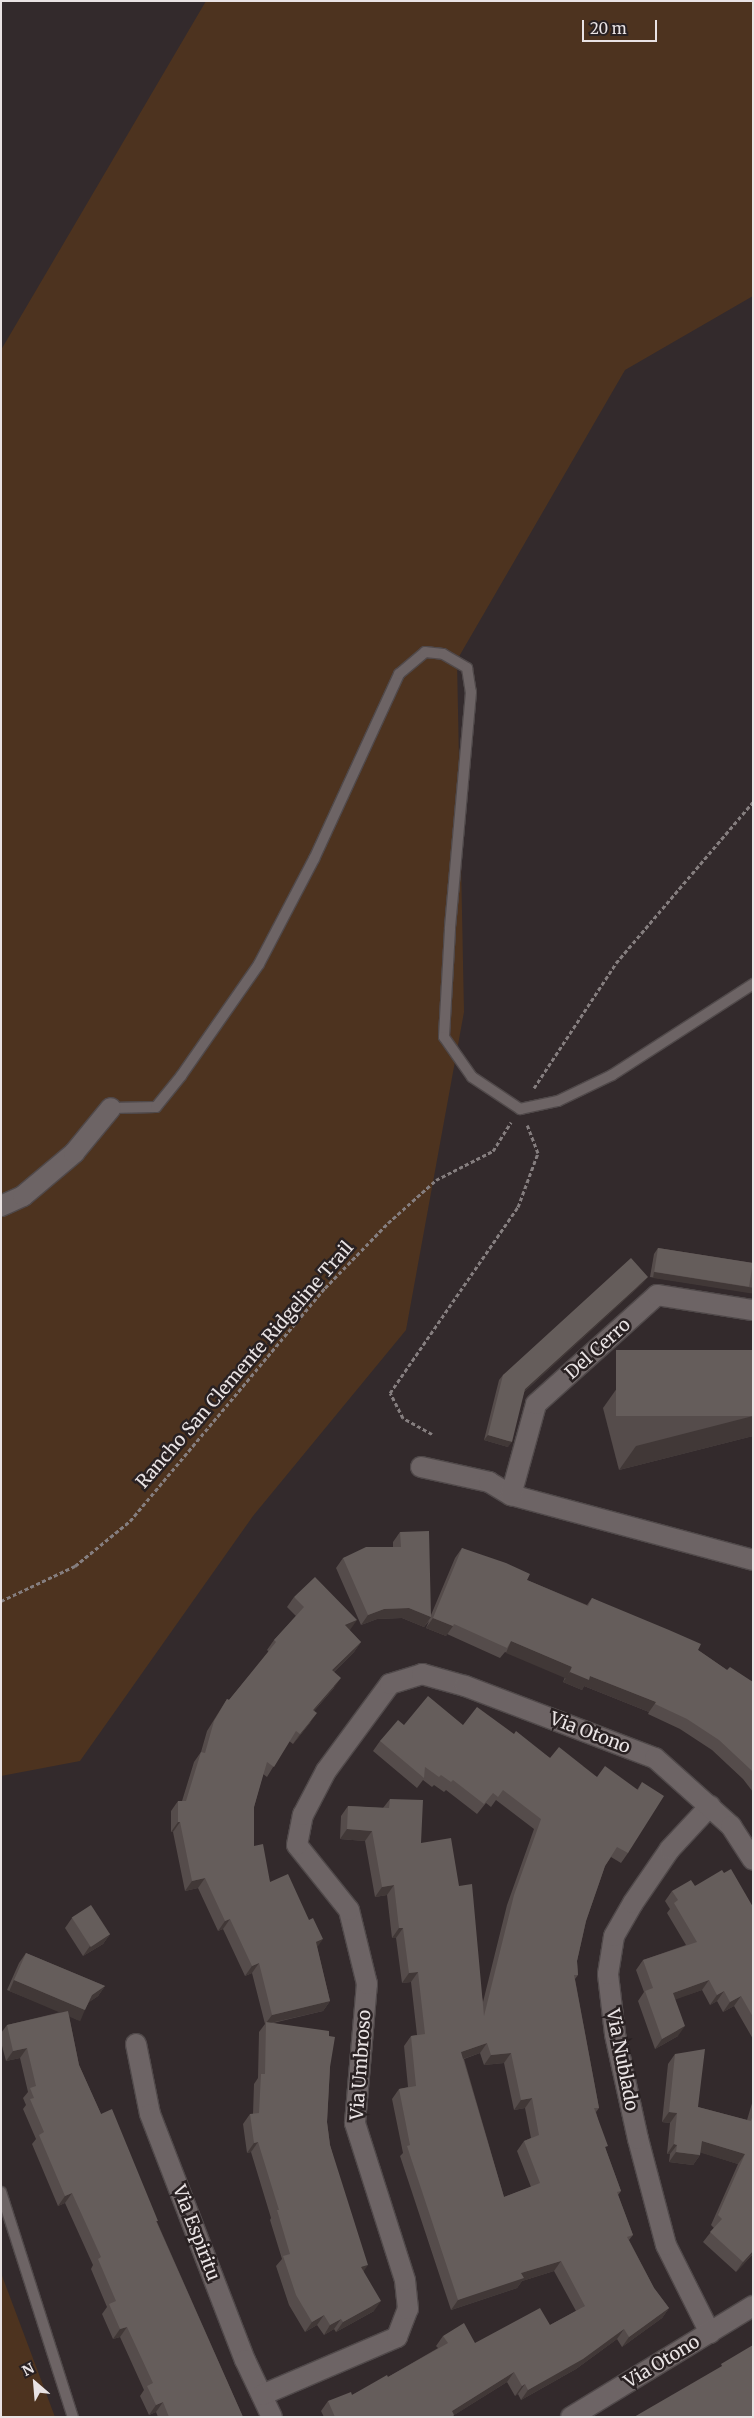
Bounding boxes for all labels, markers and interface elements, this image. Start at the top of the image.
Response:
scale bar [584,10,659,42]
text: 20 m [590,19,627,38]
street label: Rancho San Clemente Ridgeline Trail [132,1237,358,1493]
street label: Del Cerro [561,1314,635,1384]
street label: Via Otono [547,1708,633,1758]
street label: Via Nublado [602,2007,642,2113]
street label: Via Umbroso [346,2009,376,2121]
street label: Via Espiritu [168,2182,224,2284]
street label: Via Otono [620,2331,704,2393]
north arrow [10,2358,60,2408]
text: N [19,2359,37,2380]

